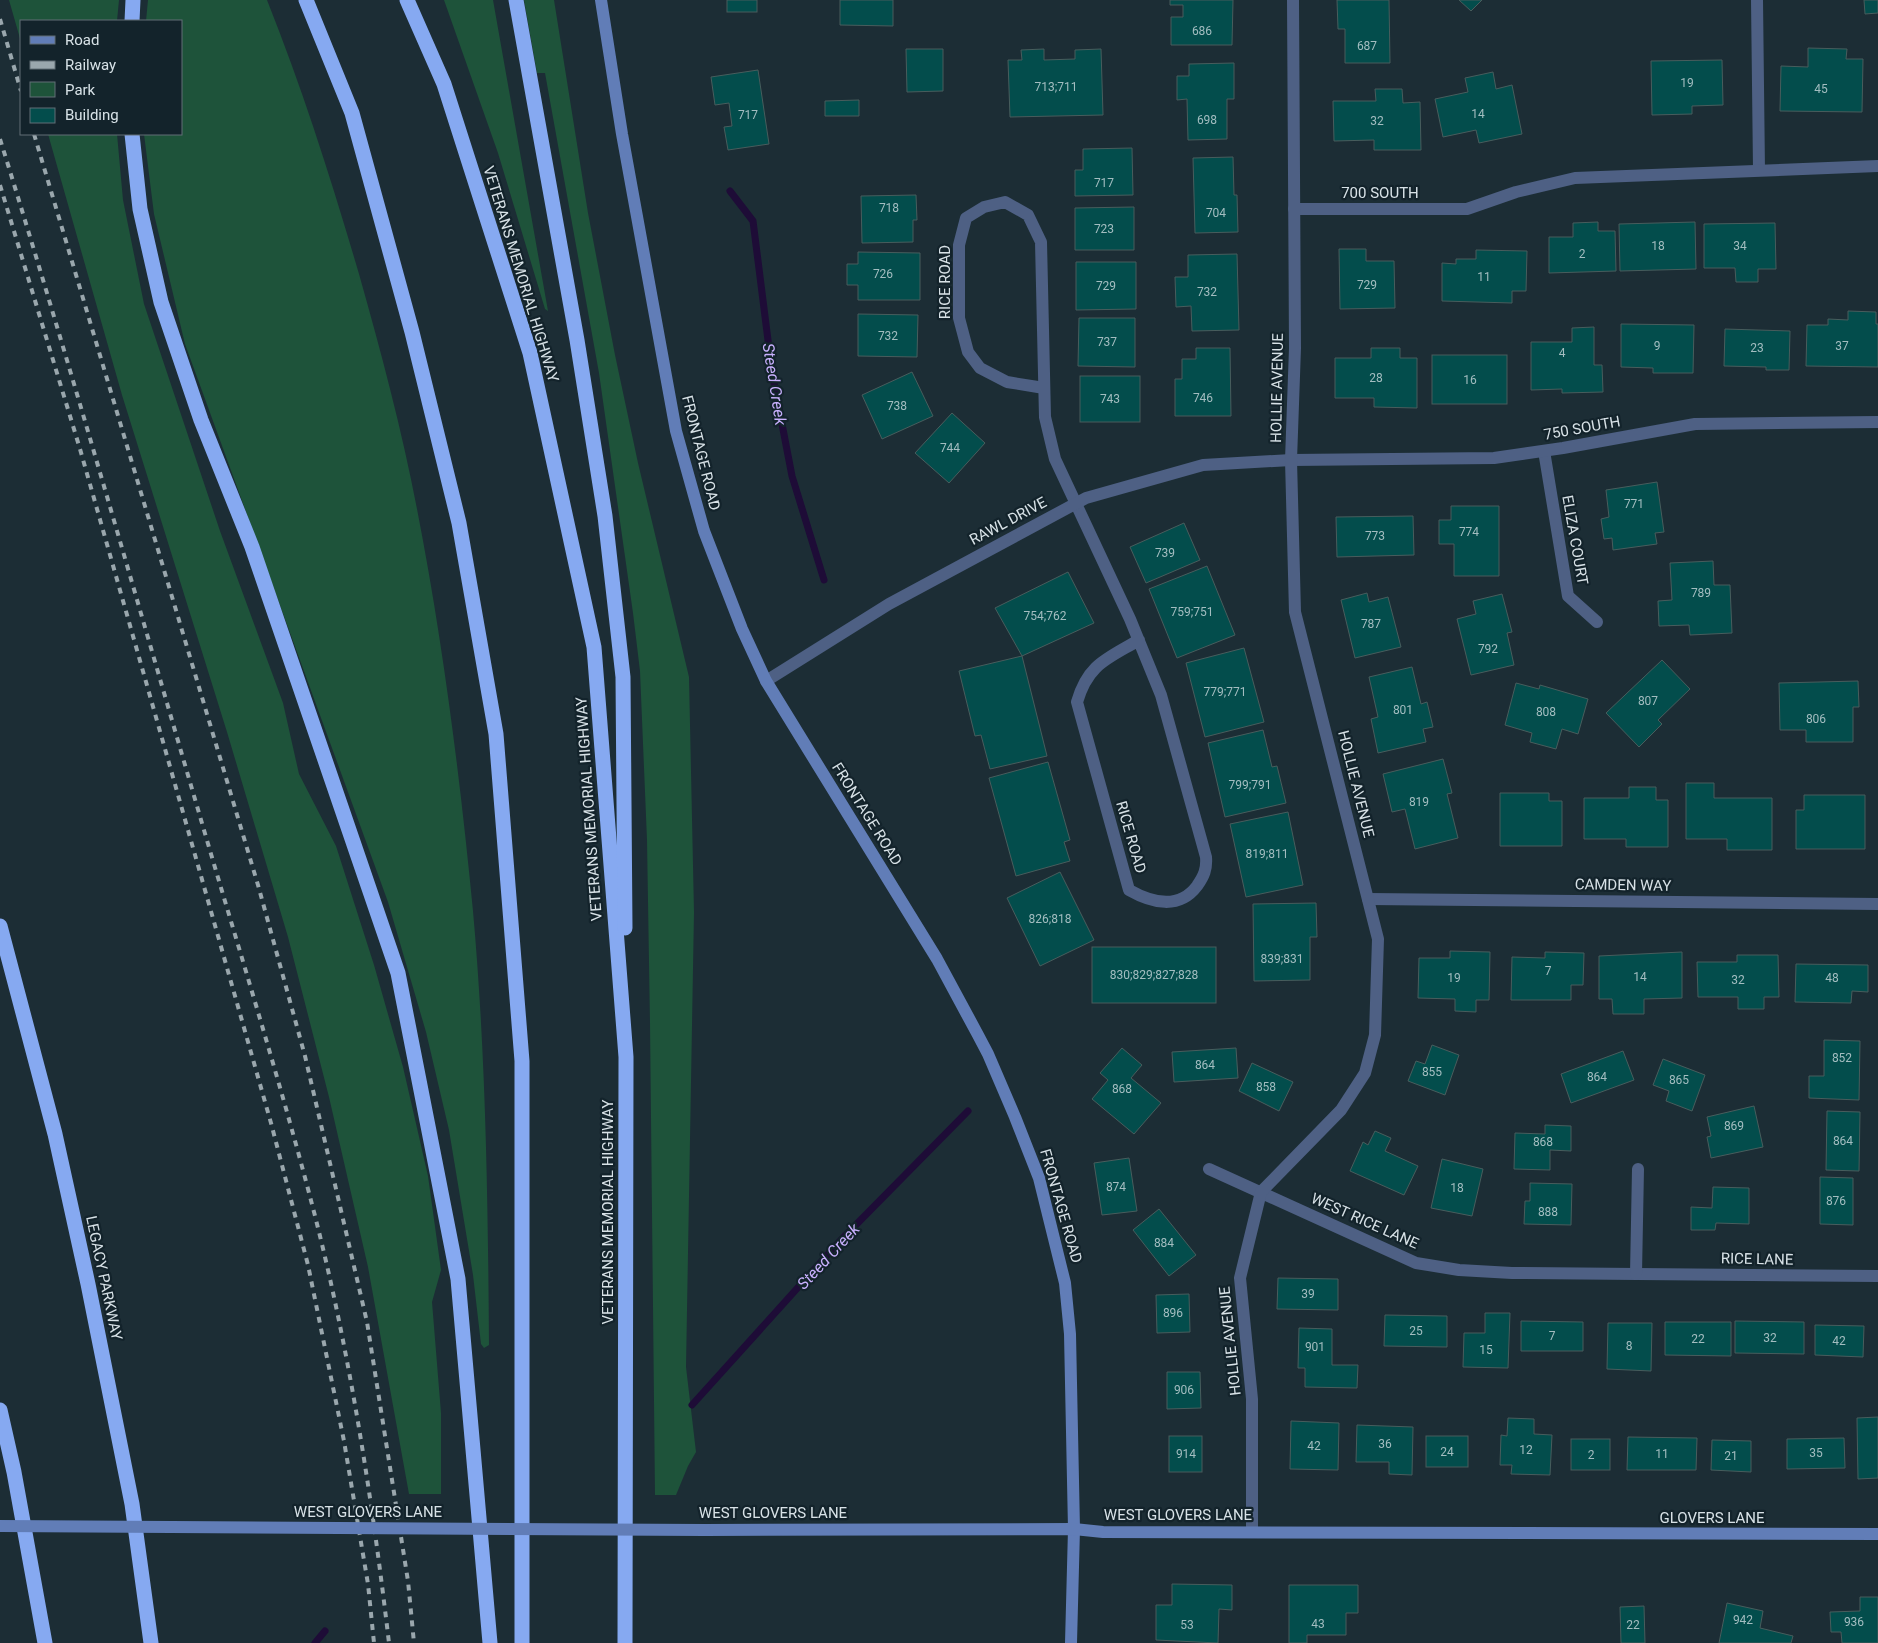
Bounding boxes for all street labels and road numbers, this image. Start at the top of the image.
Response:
street label: VETERANS MEMORIAL HIGHWAY [480,164,562,384]
street label: 700 SOUTH [1341,184,1419,202]
street label: RICE ROAD [936,245,954,319]
street label: HOLLIE AVENUE [1267,333,1287,443]
street label: FRONTAGE ROAD [678,394,724,512]
street label: 750 SOUTH [1542,412,1622,444]
street label: RAWL DRIVE [966,493,1050,549]
street label: ELIZA COURT [1558,494,1592,586]
street label: VETERANS MEMORIAL HIGHWAY [572,696,606,922]
street label: HOLLIE AVENUE [1334,729,1378,840]
street label: FRONTAGE ROAD [828,759,906,869]
street label: RICE ROAD [1112,799,1150,875]
street label: CAMDEN WAY [1575,875,1671,895]
street label: VETERANS MEMORIAL HIGHWAY [599,1100,617,1324]
street label: FRONTAGE ROAD [1036,1147,1086,1265]
street label: WEST RICE LANE [1308,1189,1422,1253]
street label: LEGACY PARKWAY [82,1214,126,1342]
street label: RICE LANE [1721,1249,1794,1269]
street label: HOLLIE AVENUE [1215,1285,1245,1396]
street label: WEST GLOVERS LANE [294,1503,443,1521]
street label: WEST GLOVERS LANE [699,1504,848,1522]
street label: WEST GLOVERS LANE [1104,1506,1253,1524]
street label: GLOVERS LANE [1659,1509,1765,1527]

